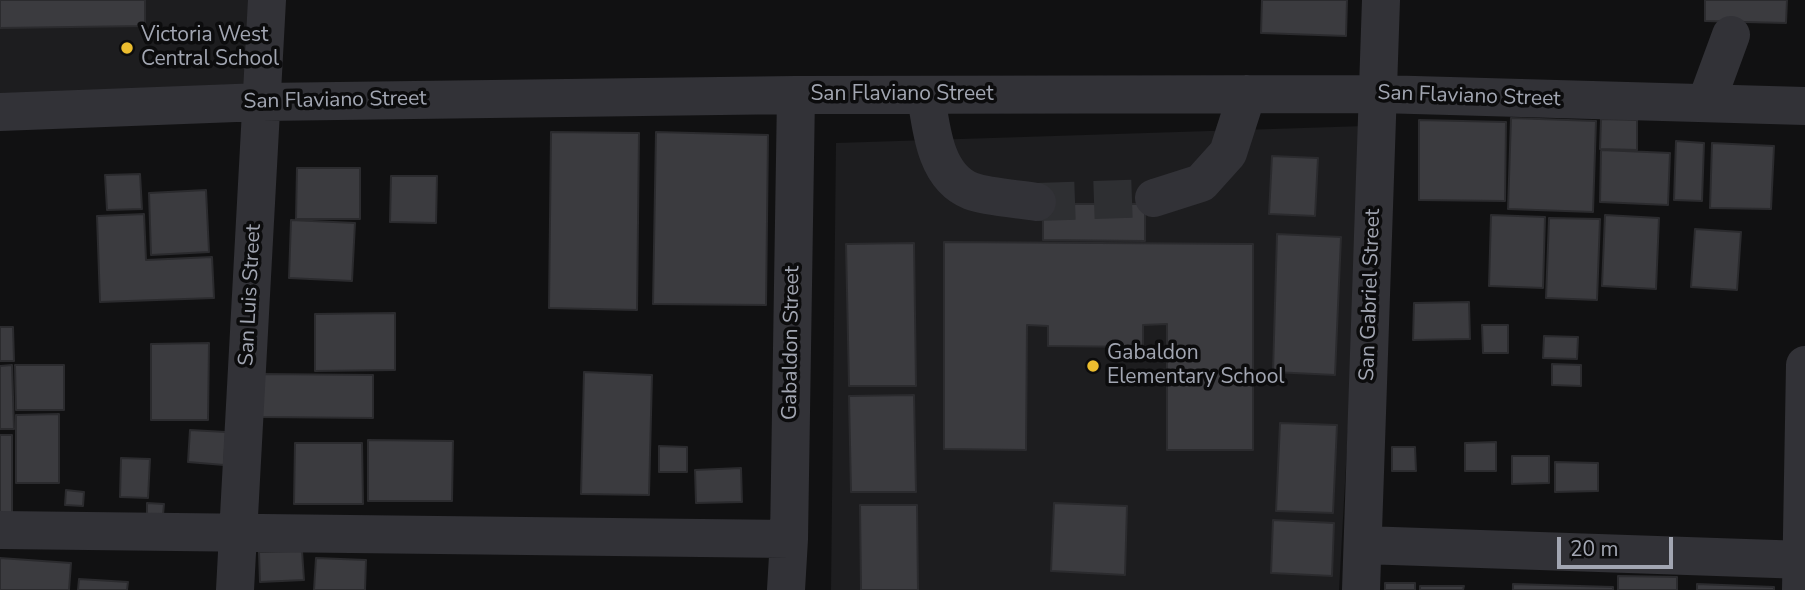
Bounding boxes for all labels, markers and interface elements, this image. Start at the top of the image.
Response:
place label: Victoria West Central School [141,23,279,73]
marker: Victoria West Central School [119,40,135,56]
street label: San Flaviano Street [1377,81,1561,113]
street label: San Flaviano Street [810,82,994,108]
street label: San Flaviano Street [243,87,427,115]
street label: San Gabriel Street [1355,208,1387,382]
street label: San Luis Street [235,223,267,367]
street label: Gabaldon Street [778,266,806,420]
place label: Gabaldon Elementary School [1107,341,1285,391]
marker: Gabaldon Elementary School [1085,358,1101,374]
scale bar [1560,524,1675,568]
text: 20 m [1570,535,1619,563]

